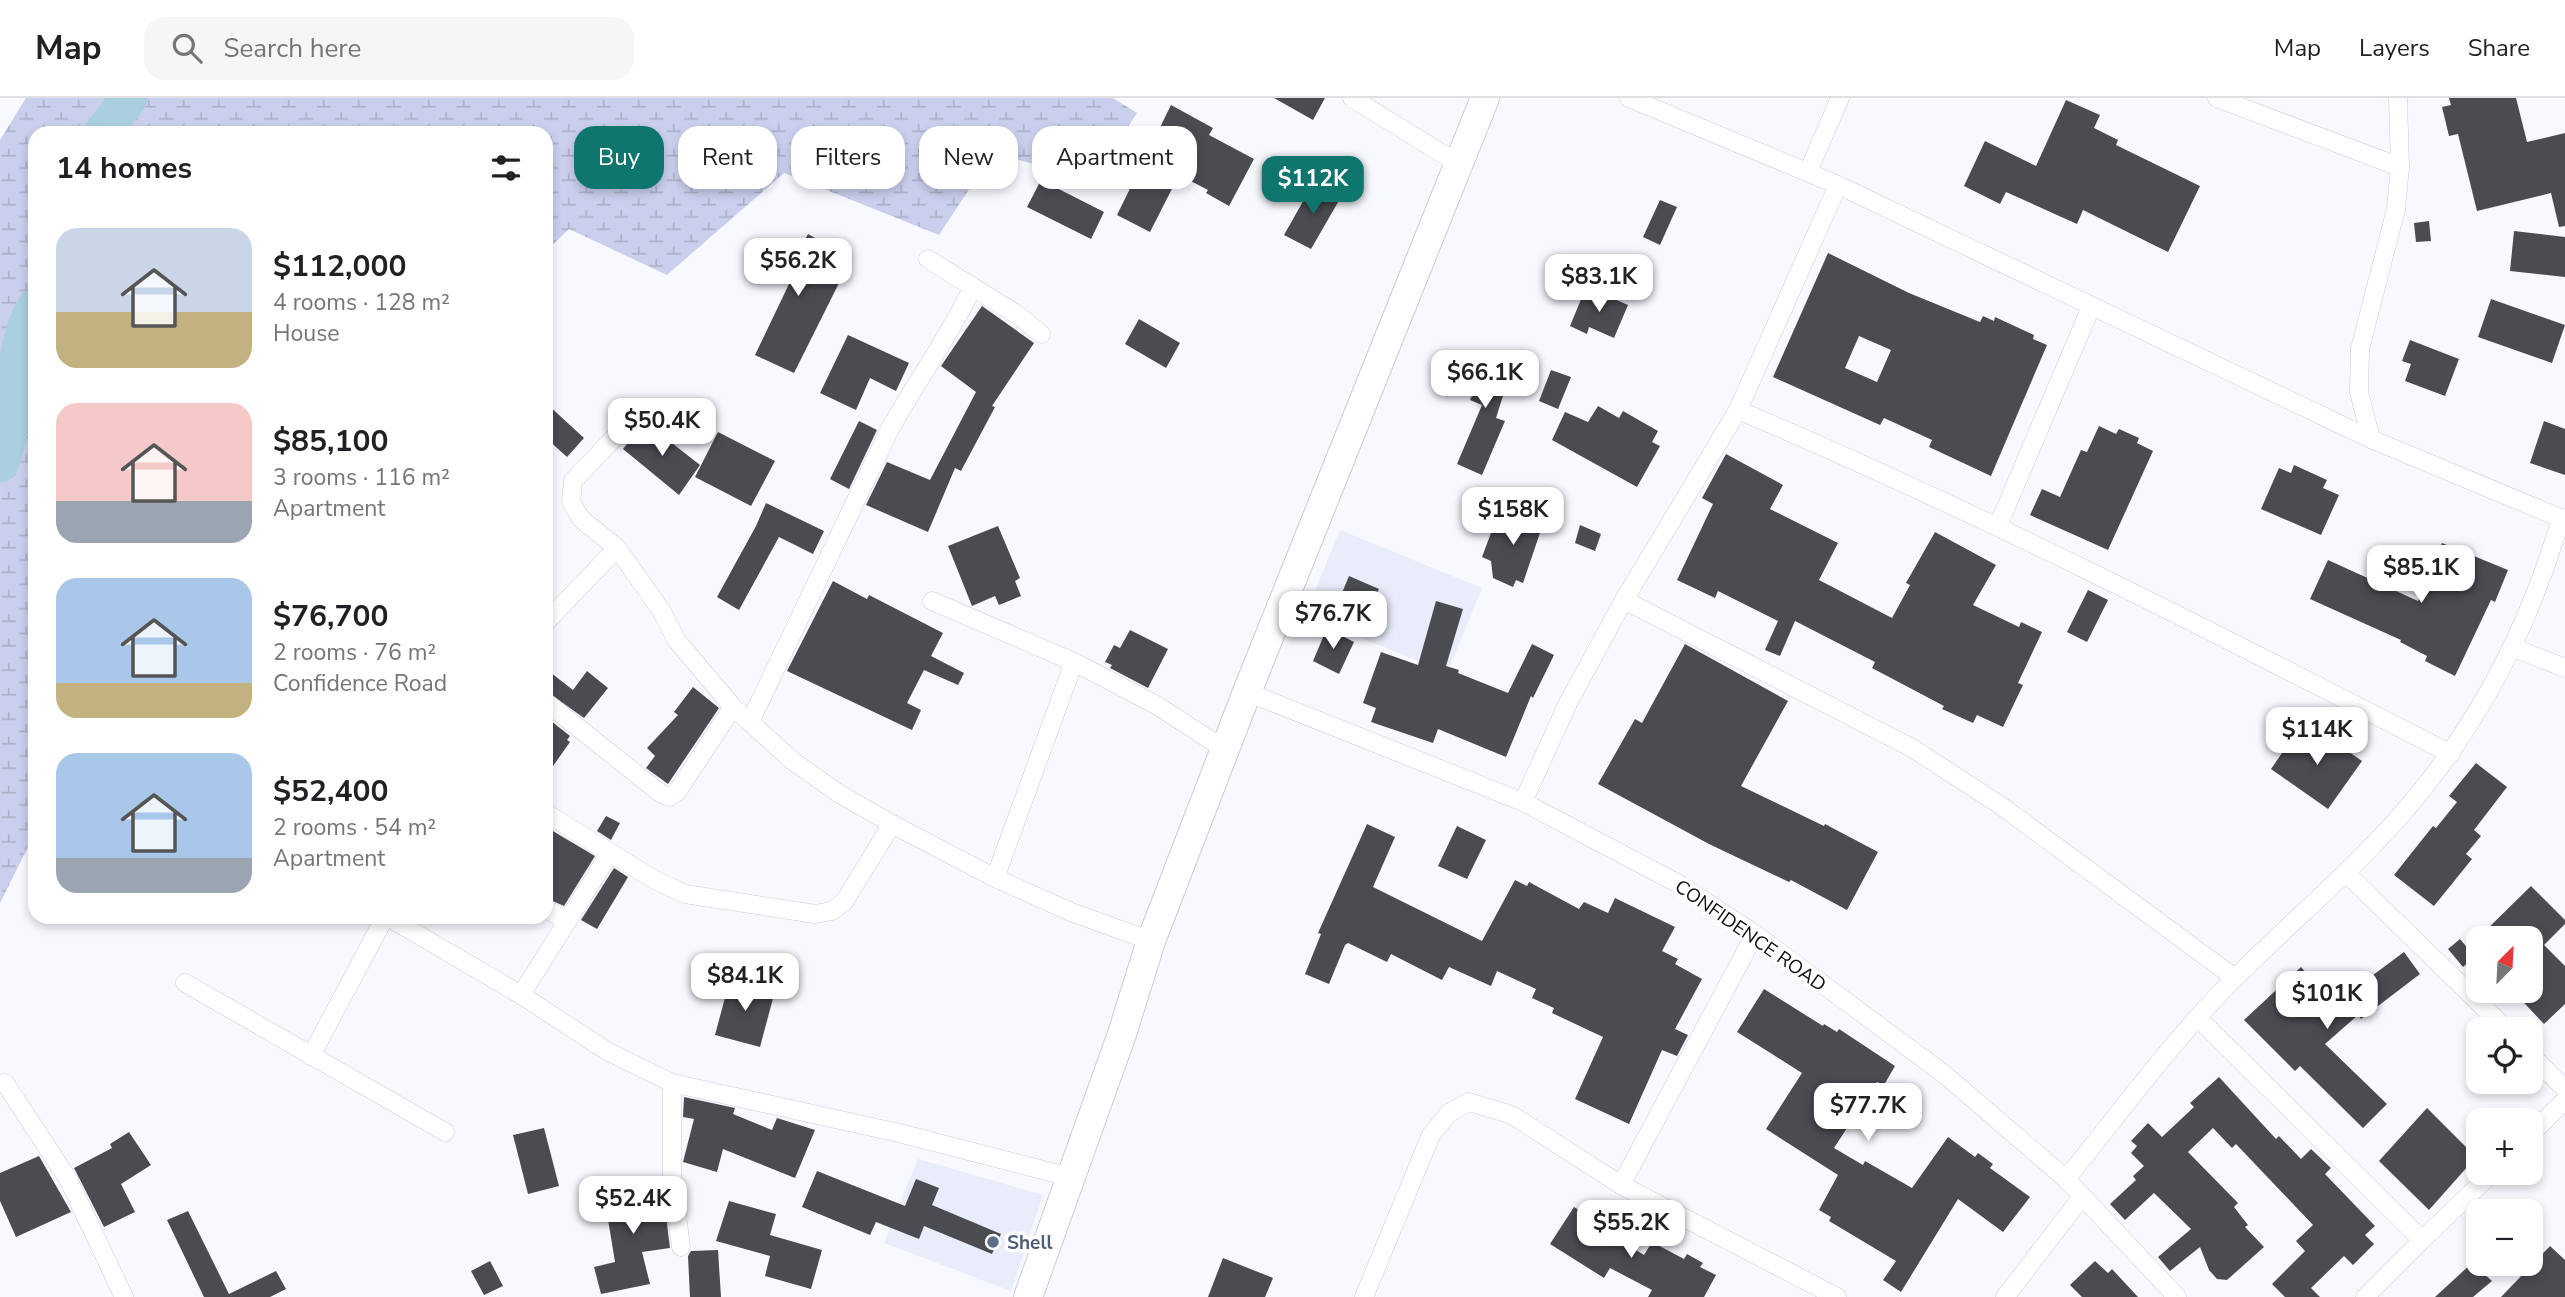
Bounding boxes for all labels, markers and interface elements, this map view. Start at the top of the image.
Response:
search box [144,17,634,80]
text: Map [35,26,102,71]
icon: search [168,29,206,67]
text: Search here [224,31,361,66]
text: Map [2274,32,2321,64]
text: Layers [2359,32,2430,64]
text: Share [2468,32,2530,64]
chip: Buy [574,126,664,189]
chip: Rent [678,126,777,189]
chip: Filters [791,126,905,189]
chip: New [919,126,1018,189]
chip: Apartment [1032,126,1197,189]
text: 14 homes [56,148,192,189]
icon: filters [487,149,525,187]
pin: $112K [1264,156,1362,216]
text: $112K [1278,163,1348,194]
pin: $56.2K [741,238,855,298]
text: $56.2K [760,245,836,276]
text: $112,000 [273,246,406,287]
pin: $83.1K [1542,254,1656,314]
icon: home [112,256,196,340]
text: $83.1K [1561,261,1637,292]
text: 4 rooms · 128 m² [273,287,450,318]
text: House [273,318,340,349]
pin: $66.1K [1428,350,1542,410]
text: $66.1K [1447,357,1523,388]
pin: $50.4K [605,398,719,458]
text: $50.4K [624,405,700,436]
text: $85,100 [273,421,388,462]
icon: home [112,431,196,515]
text: 3 rooms · 116 m² [273,462,450,493]
pin: $158K [1464,488,1562,547]
text: Apartment [273,493,385,524]
text: $158K [1478,494,1548,525]
pin: $85.1K [2364,546,2478,605]
text: $85.1K [2383,552,2459,583]
pin: $76.7K [1276,592,1390,651]
text: $76,700 [273,596,388,637]
text: $76.7K [1295,598,1371,629]
icon: home [112,606,196,690]
text: 2 rooms · 76 m² [273,637,436,668]
text: Confidence Road [273,668,447,699]
pin: $114K [2268,708,2366,767]
text: $114K [2282,714,2352,745]
text: $52,400 [273,771,388,812]
icon: home [112,781,196,865]
text: 2 rooms · 54 m² [273,812,436,843]
text: Apartment [273,843,385,874]
street label: CONFIDENCE ROAD [1670,874,1831,998]
north arrow [2466,926,2543,1003]
map controls [2466,926,2543,1276]
pin: $84.1K [688,954,802,1013]
text: $84.1K [707,960,783,991]
pin: $101K [2278,972,2376,1031]
text: $101K [2292,978,2362,1009]
button: locate [2466,1017,2543,1094]
pin: $77.7K [1811,1084,1925,1143]
text: $77.7K [1830,1090,1906,1121]
button: + [2466,1108,2543,1185]
pin: $52.4K [576,1176,690,1236]
text: $52.4K [595,1183,671,1214]
button: − [2466,1199,2543,1276]
pin: $55.2K [1574,1200,1688,1260]
text: $55.2K [1593,1207,1669,1238]
place label: Shell [1007,1230,1053,1256]
marker: Shell [985,1234,1001,1250]

